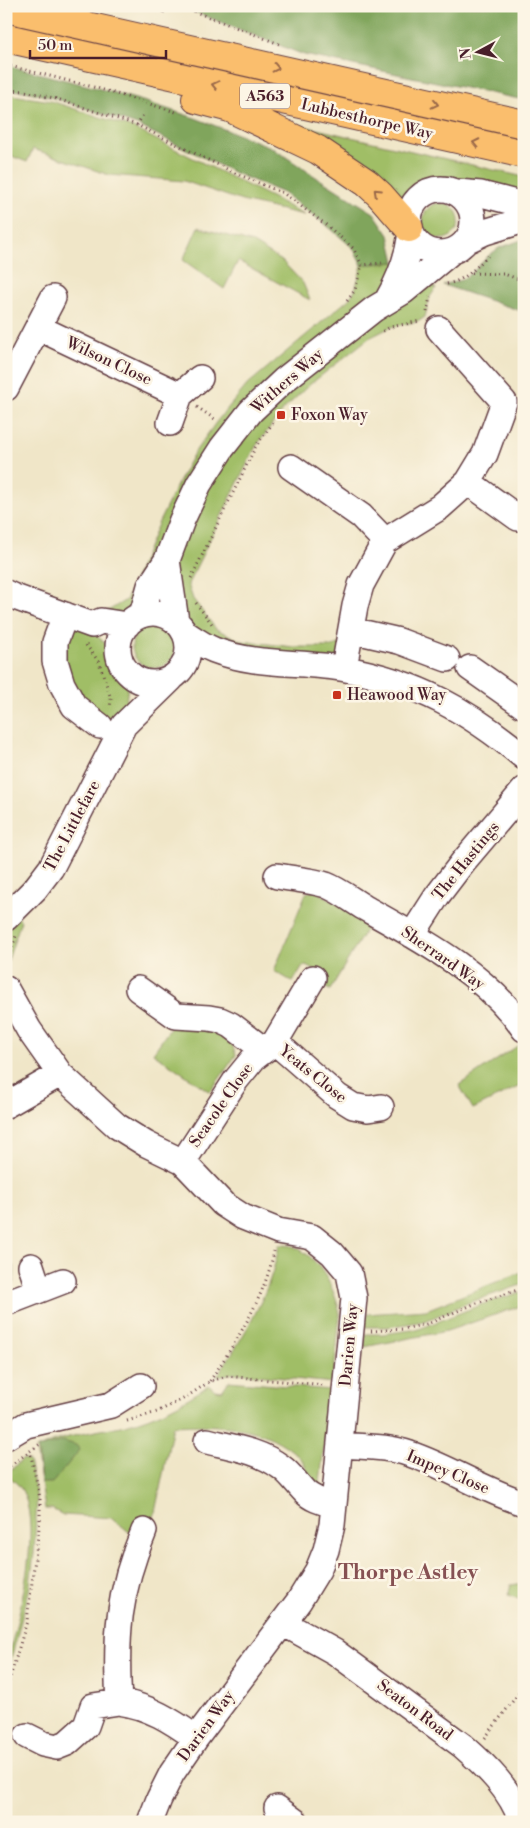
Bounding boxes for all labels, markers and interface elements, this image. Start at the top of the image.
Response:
scale bar [30,28,166,60]
north arrow [452,28,502,78]
text: 50 m [38,36,72,55]
text: N [456,47,476,60]
one-way arrow [271,62,280,73]
one-way arrow [211,80,220,91]
road number: A563 [240,84,290,108]
street label: Lubbesthorpe Way [299,94,435,144]
one-way arrow [430,98,439,109]
one-way arrow [472,138,481,149]
one-way arrow [373,189,382,198]
street label: Wilson Close [62,332,155,390]
street label: Withers Way [246,344,327,418]
place label: Foxon Way [291,405,368,425]
marker: Foxon Way [275,409,287,421]
place label: Heawood Way [347,685,447,705]
marker: Heawood Way [331,689,343,701]
street label: The Littlefare [40,777,104,875]
street label: The Hastings [428,818,504,904]
street label: Sherrard Way [397,922,489,994]
street label: Yeats Close [274,1040,351,1107]
street label: Seacole Close [185,1059,257,1151]
street label: Darien Way [335,1302,363,1387]
street label: Impey Close [404,1446,492,1498]
district label: Thorpe Astley [338,1560,479,1586]
street label: Seaton Road [373,1675,457,1745]
street label: Darien Way [173,1686,239,1766]

